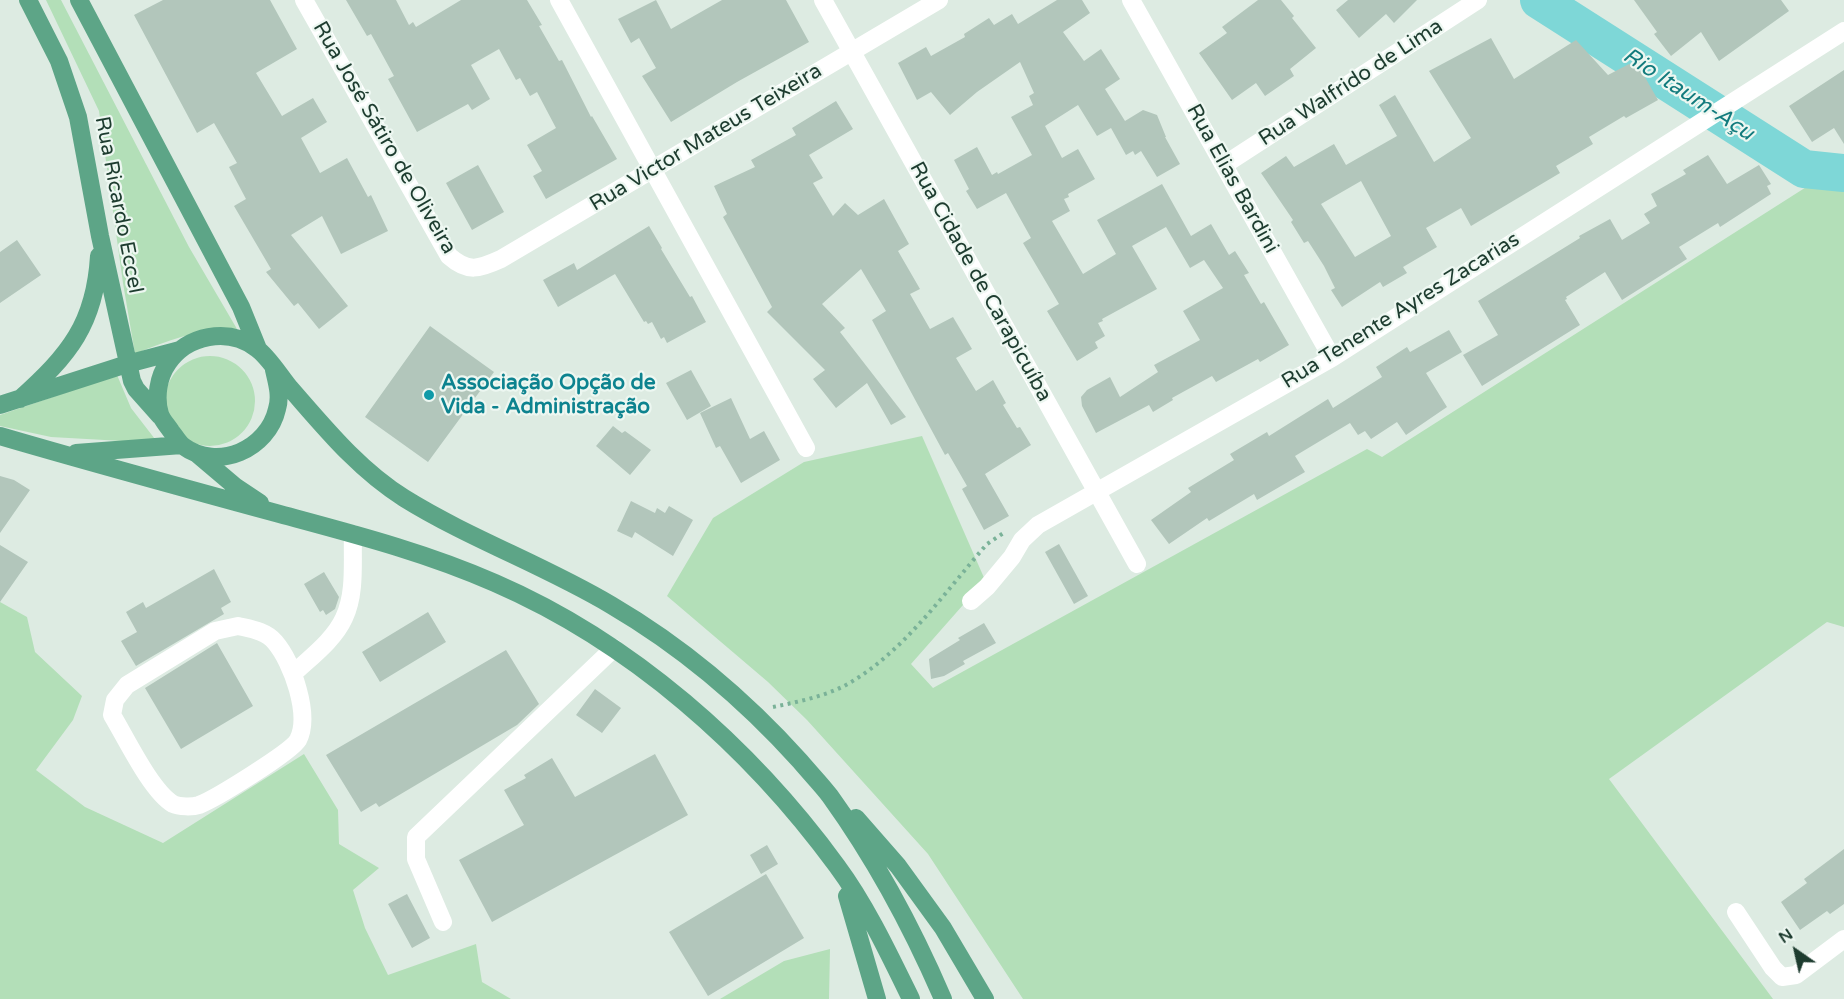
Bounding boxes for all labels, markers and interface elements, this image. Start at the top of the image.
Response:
street label: Rua Walfrido de Lima [1254,14,1448,152]
street label: Rua José Sátiro de Oliveira [307,17,461,259]
water label: Rio Itaum-Açu [1618,43,1758,147]
street label: Rua Victor Mateus Teixeira [585,59,827,217]
street label: Rua Elias Bardini [1181,100,1283,258]
street label: Rua Ricardo Eccel [88,114,148,296]
street label: Rua Cidade de Carapicuíba [904,158,1056,406]
street label: Rua Tenente Ayres Zacarias [1278,227,1524,395]
place label: Associação Opção de Vida - Administração [441,370,656,420]
marker: Associação Opção de Vida - Administração [422,388,436,402]
north arrow [1766,921,1826,981]
text: N [1775,924,1797,948]

